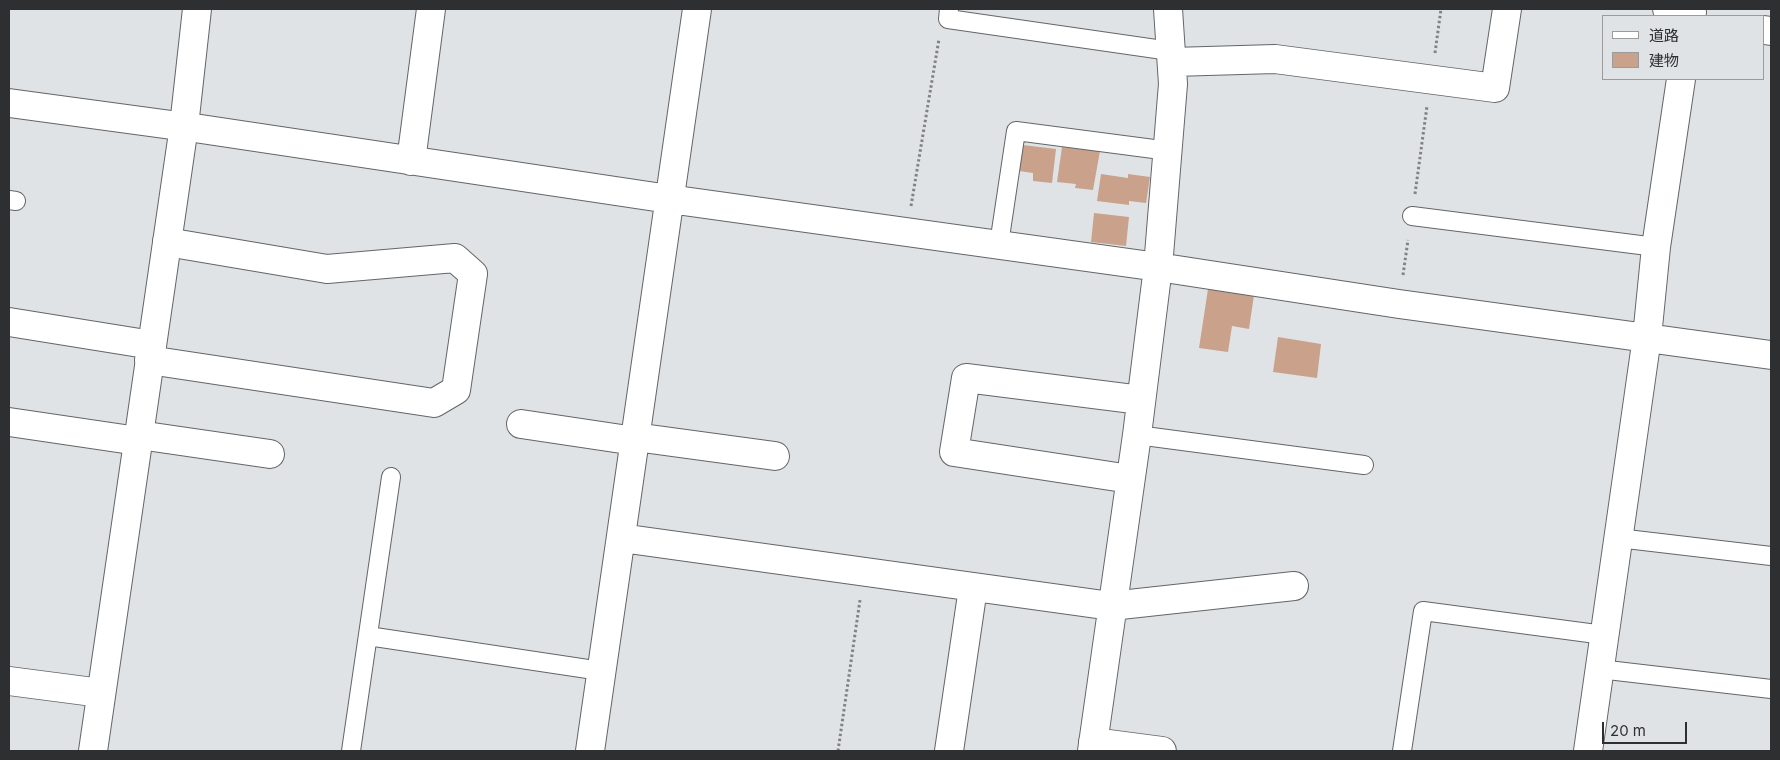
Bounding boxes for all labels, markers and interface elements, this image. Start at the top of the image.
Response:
legend [1602,15,1765,80]
text: 道路 [1649,26,1679,45]
text: 建物 [1649,51,1679,70]
scale bar [1605,712,1690,744]
text: 20 m [1610,721,1646,740]

